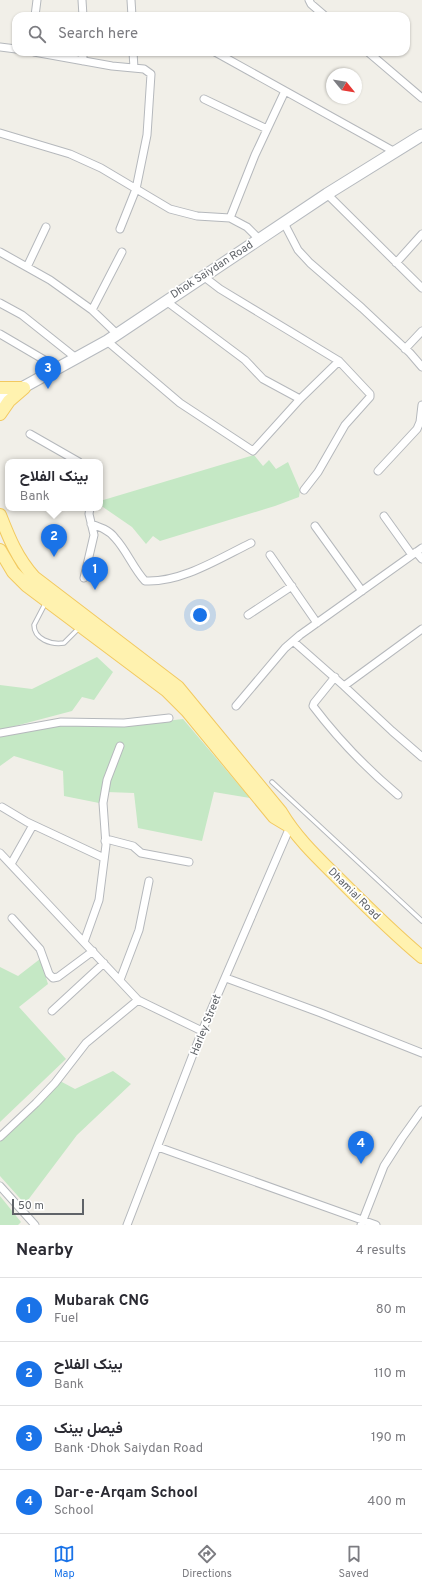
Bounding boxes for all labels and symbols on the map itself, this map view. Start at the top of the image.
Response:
north arrow [326,68,362,104]
street label: Dhok Saiydan Road [168,238,256,302]
pin: 3 [35,356,61,389]
pin: 2 [41,524,67,557]
pin: 1 [82,557,108,590]
your location [190,605,210,625]
street label: Dhamial Road [325,865,383,923]
street label: Harley Street [187,992,225,1058]
pin: 4 [348,1131,374,1164]
scale bar [12,1197,84,1216]

